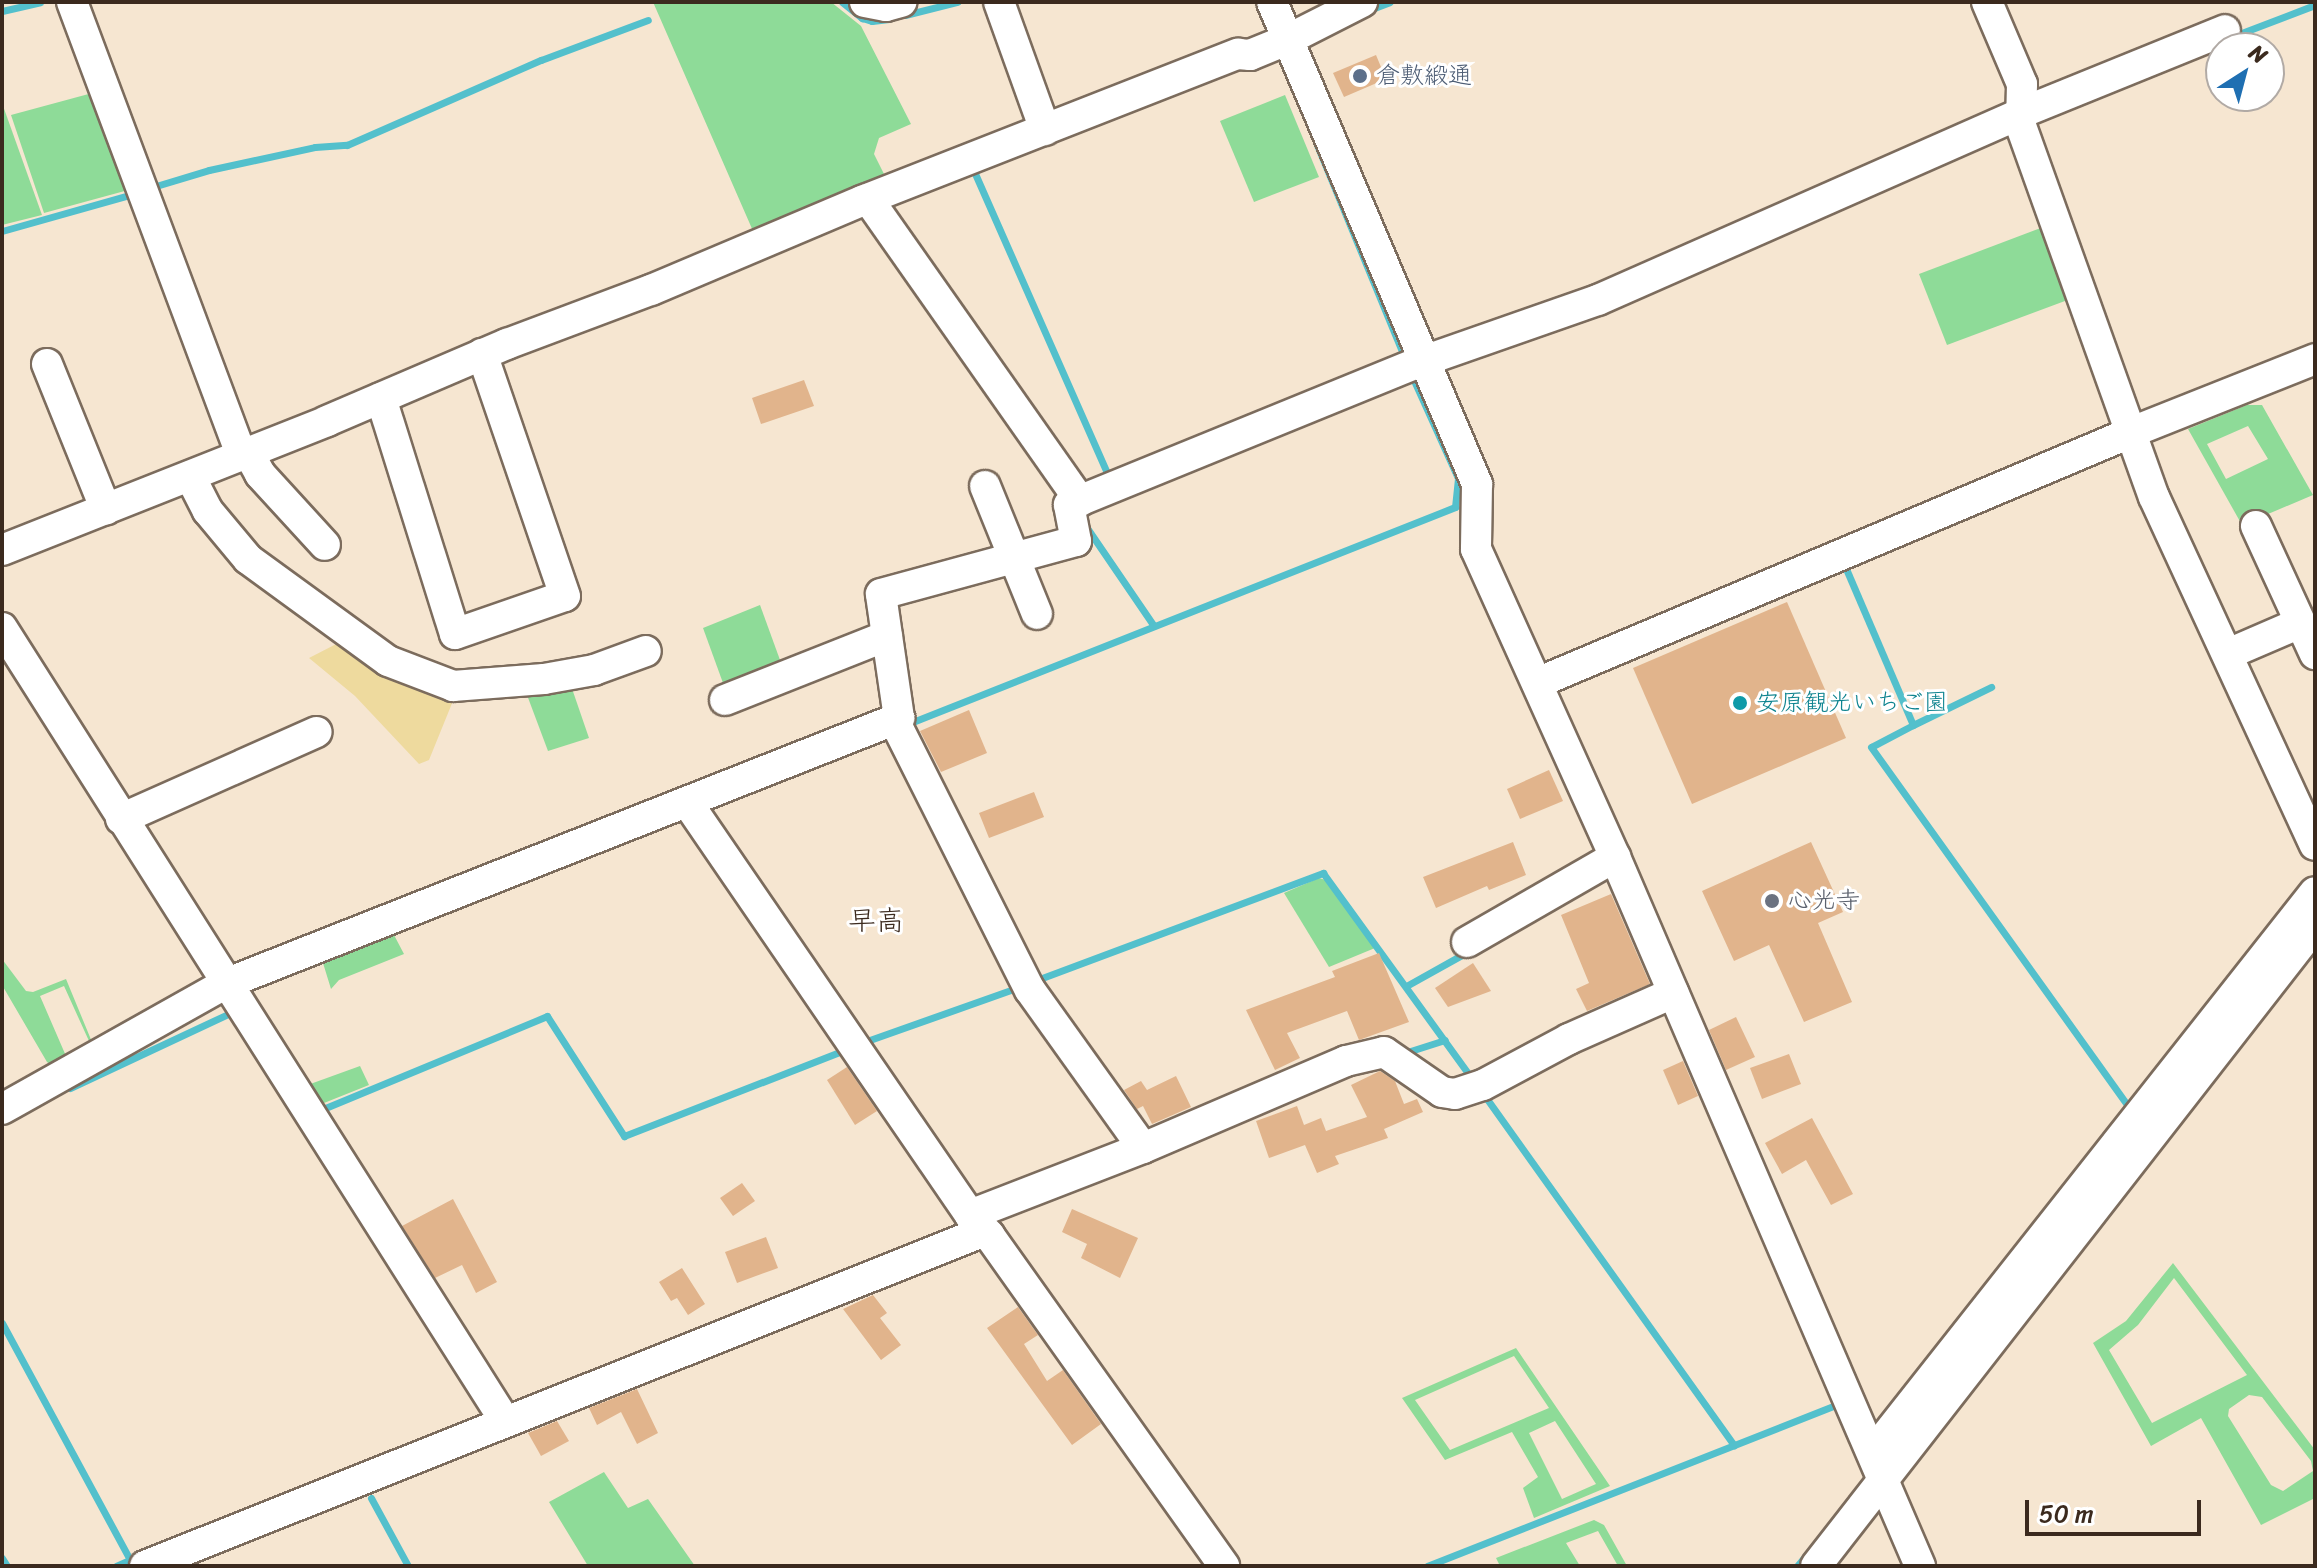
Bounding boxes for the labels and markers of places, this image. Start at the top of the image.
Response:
place label: 倉敷緞通 [1376,62,1472,90]
marker: 倉敷緞通 [1351,67,1369,85]
place label: 安原観光いちご園 [1756,689,1948,717]
marker: 安原観光いちご園 [1731,694,1749,712]
place label: 心光寺 [1788,887,1860,915]
marker: 心光寺 [1763,892,1781,910]

